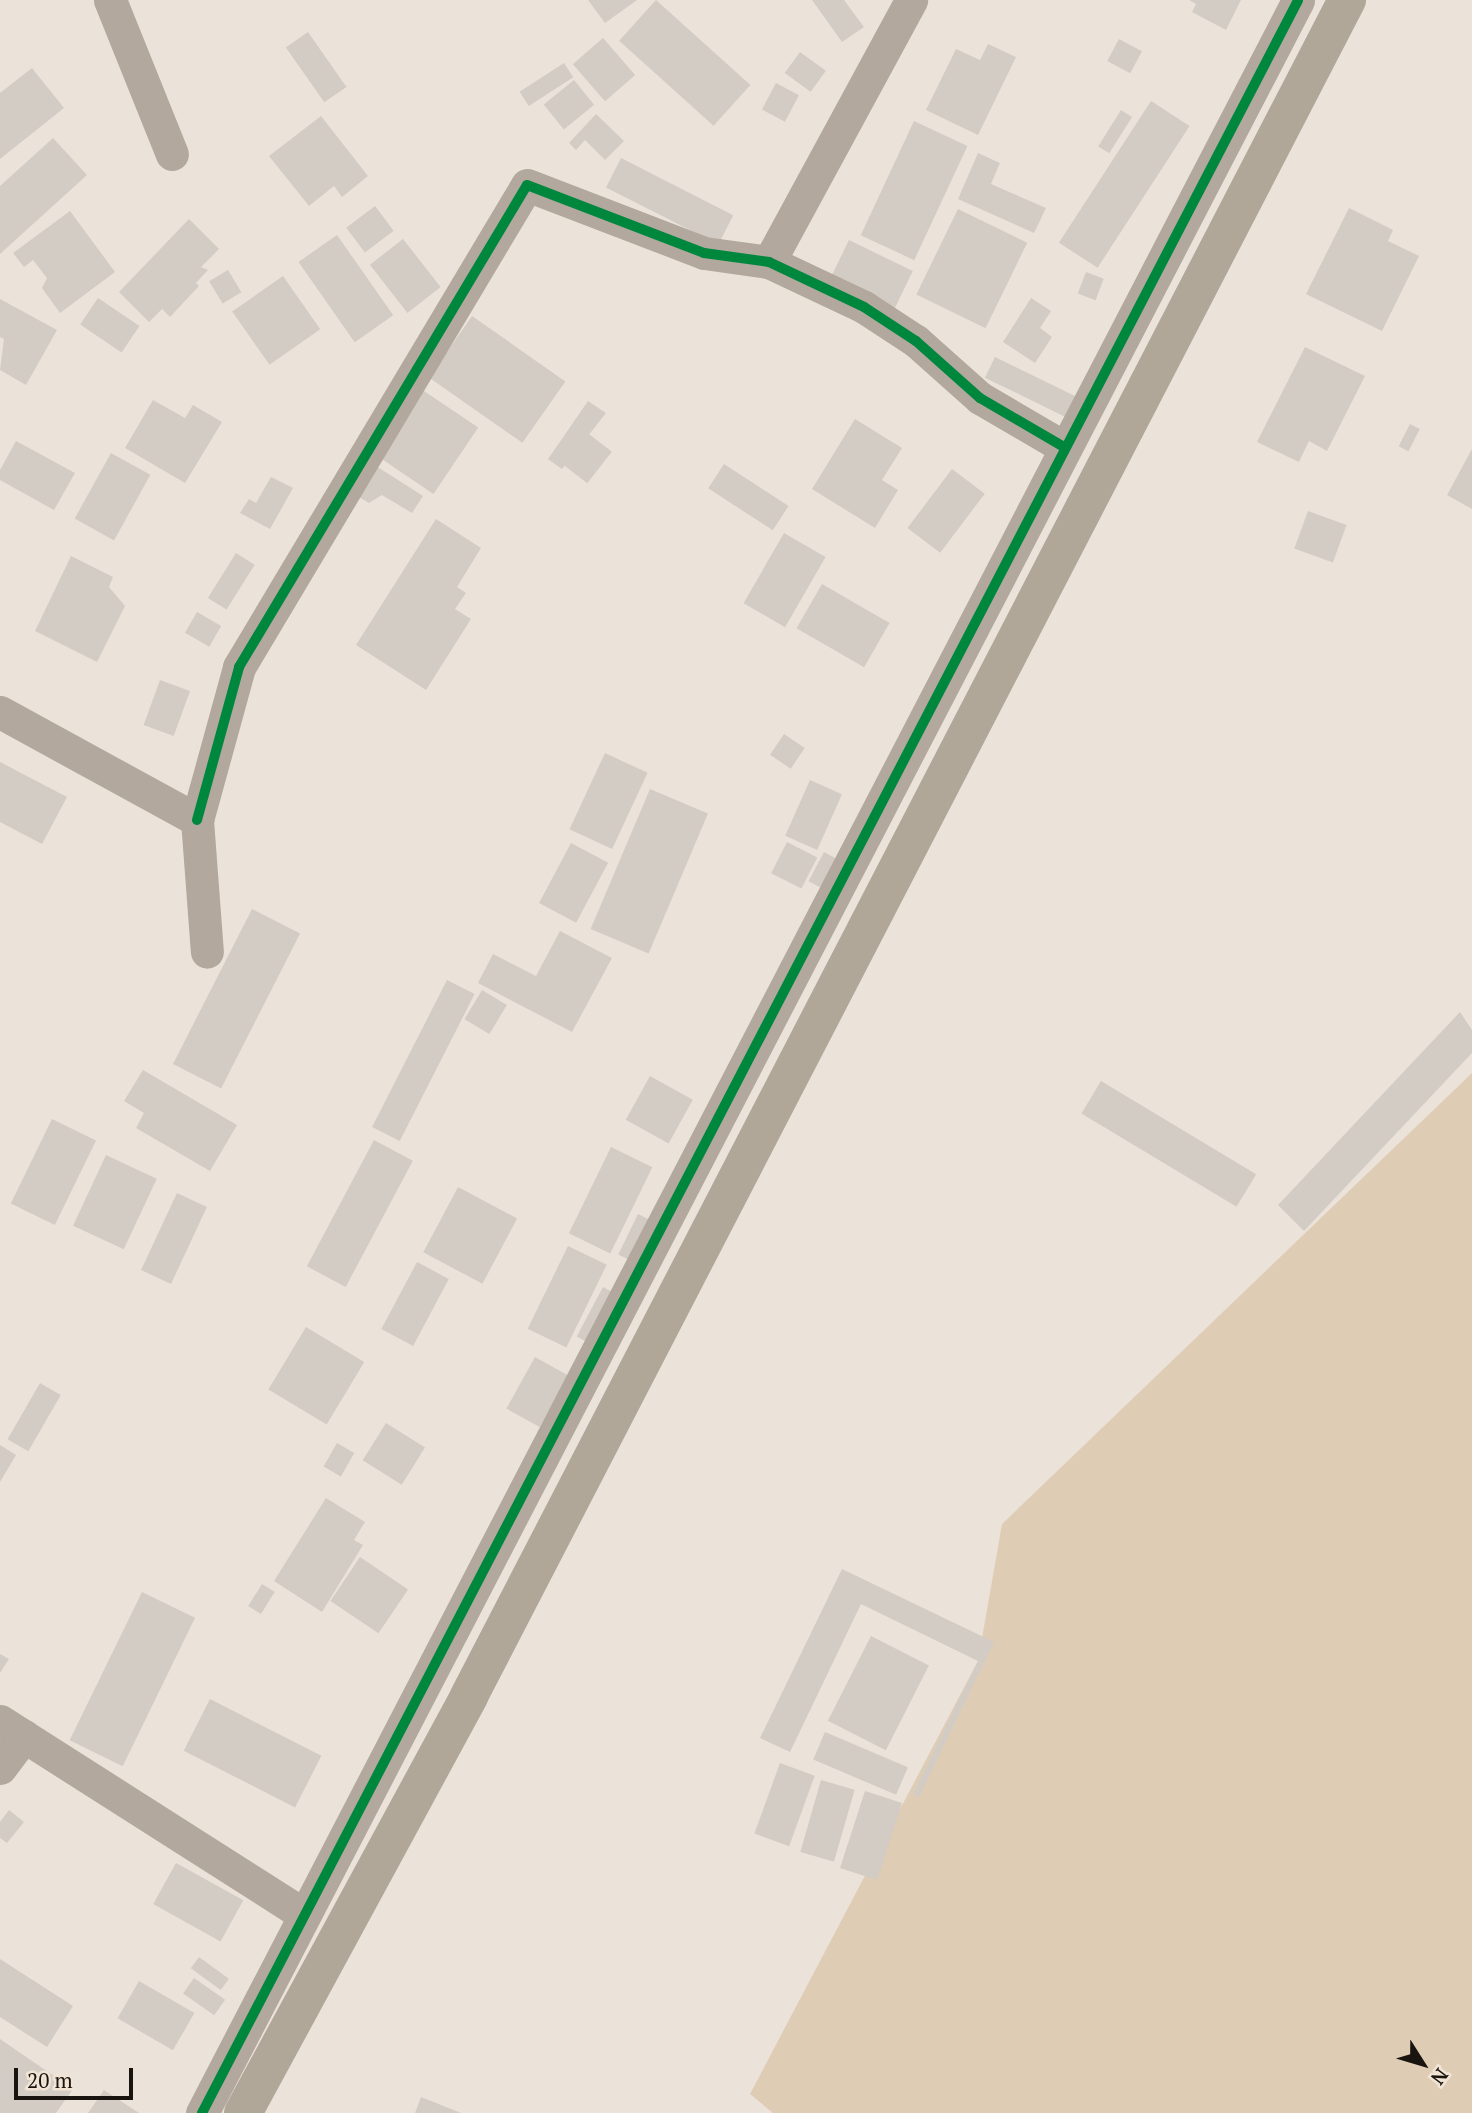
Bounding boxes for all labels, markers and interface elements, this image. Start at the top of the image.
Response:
north arrow [1388,2029,1458,2099]
scale bar [18,2054,136,2098]
text: N [1426,2064,1454,2090]
text: 20 m [27,2066,73,2094]

